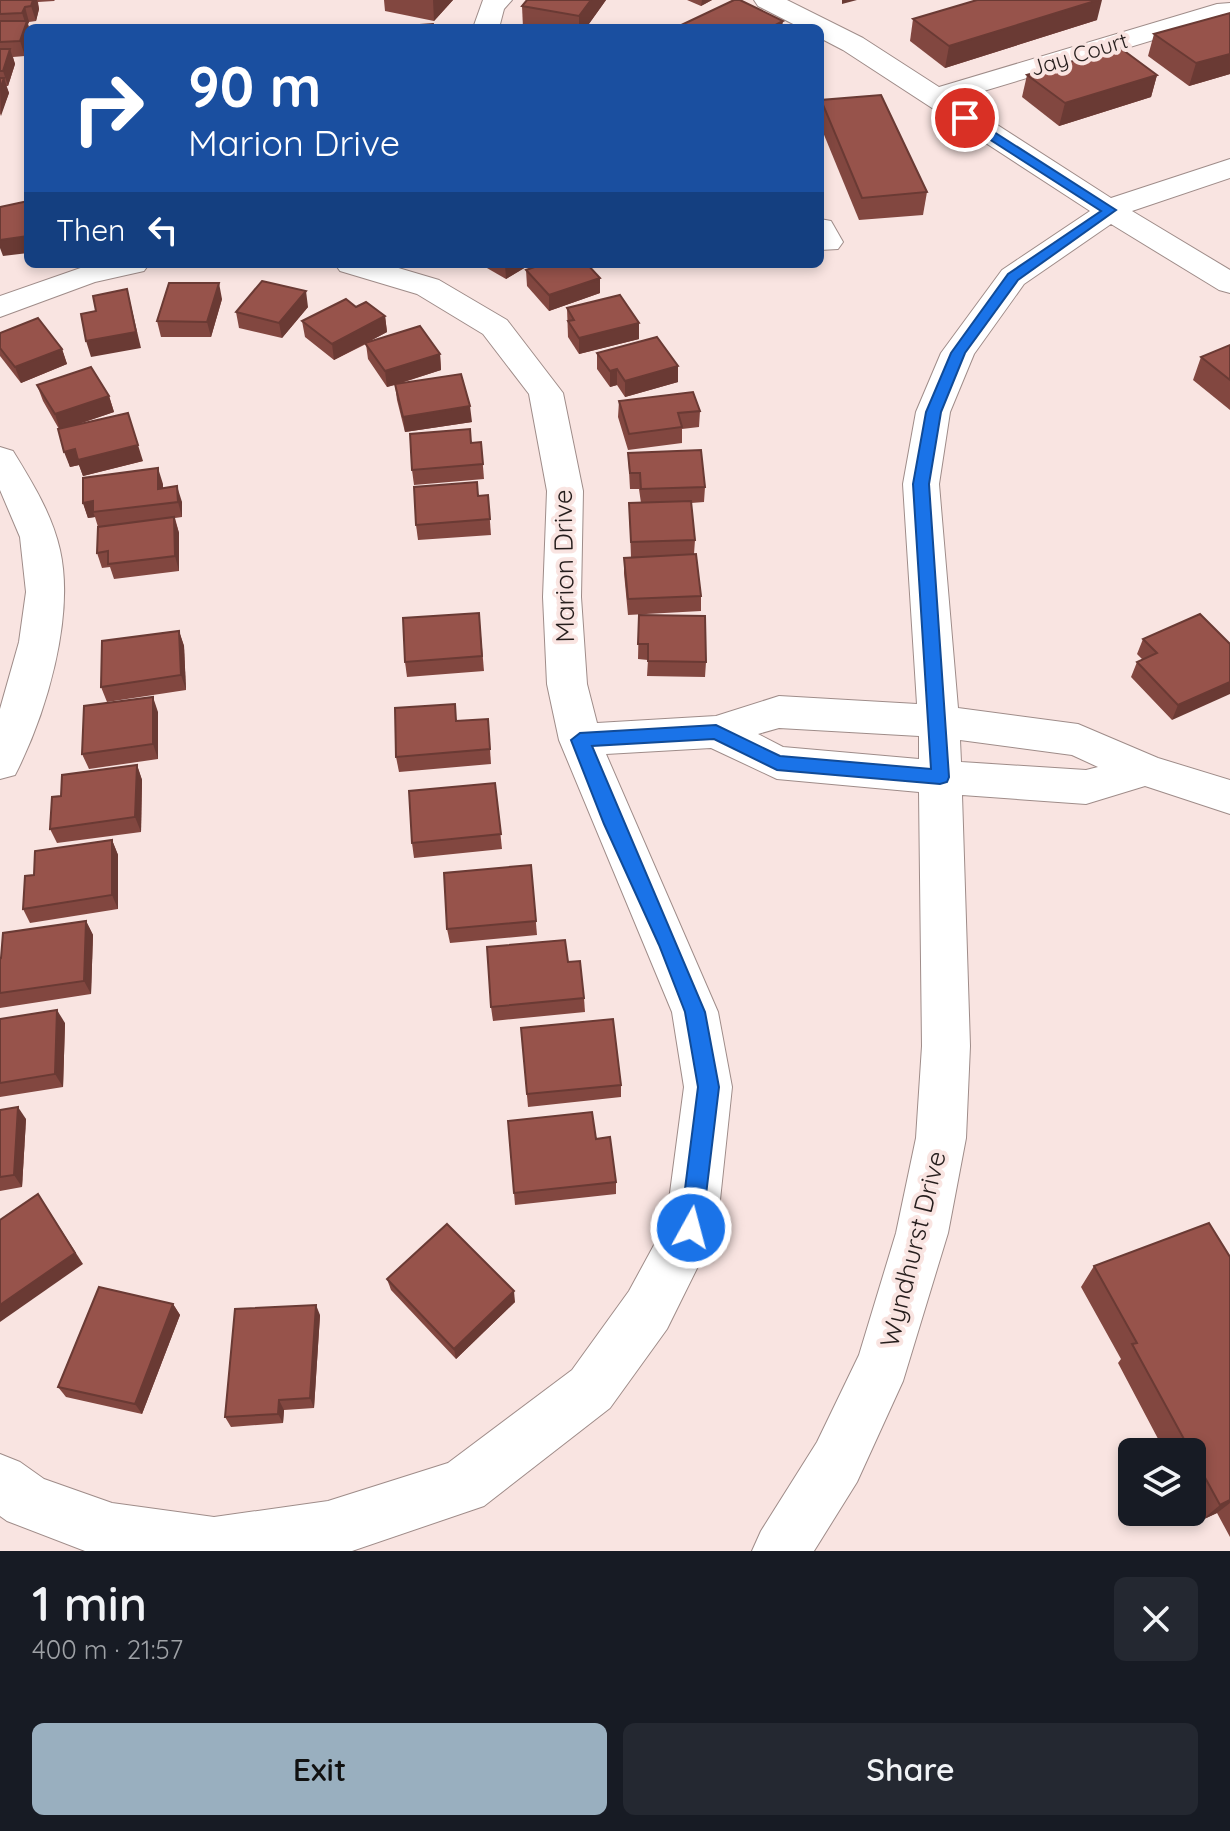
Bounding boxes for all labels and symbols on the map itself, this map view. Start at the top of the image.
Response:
street label: Jay Court [1027,26,1131,82]
pin [931,84,999,152]
street label: Marion Drive [546,489,581,643]
street label: Wyndhurst Drive [872,1147,953,1350]
position arrow [649,1186,733,1270]

